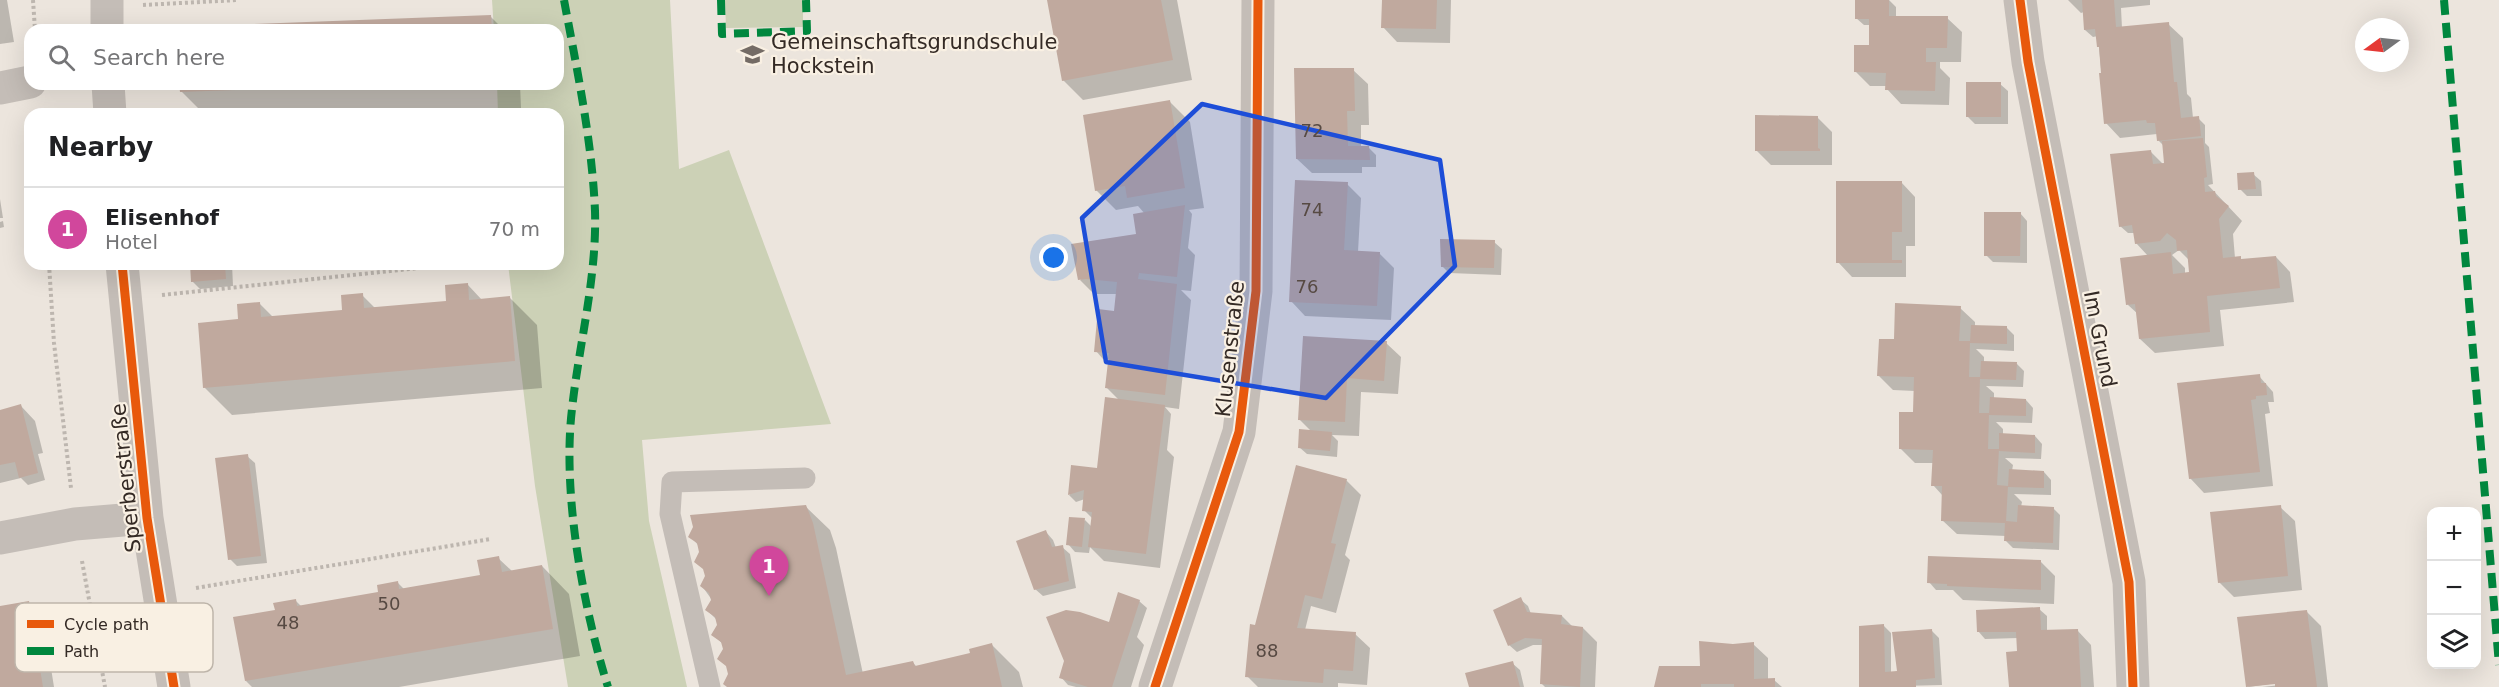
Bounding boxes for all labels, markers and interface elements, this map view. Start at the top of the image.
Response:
north arrow [2355,18,2409,72]
search box [24,24,564,90]
place label: Gemeinschaftsgrundschule Hockstein [771,30,1057,78]
icon: search [45,41,78,74]
school or university icon: Gemeinschaftsgrundschule Hockstein [740,41,766,67]
text: Search here [93,45,225,70]
house number: 72 [1301,120,1323,141]
text: Nearby [48,132,153,162]
house number: 74 [1301,199,1323,220]
text: Elisenhof [105,205,219,230]
text: 1 [61,217,74,241]
text: 70 m [489,217,540,241]
text: Hotel [105,230,158,254]
your location [1039,243,1068,272]
house number: 76 [1296,276,1318,297]
street label: Klusenstraße [1211,280,1249,418]
street label: Im Grund [2079,289,2121,389]
street label: Sperberstraße [106,402,146,554]
map controls [2427,507,2481,669]
button: + [2427,507,2481,561]
pin: 1 [750,546,788,596]
button: − [2427,561,2481,615]
house number: 50 [378,593,400,614]
legend [15,603,213,672]
house number: 48 [277,612,299,633]
text: Cycle path [64,615,149,634]
button: layers [2427,615,2481,669]
house number: 88 [1256,640,1278,661]
text: Path [64,642,99,661]

